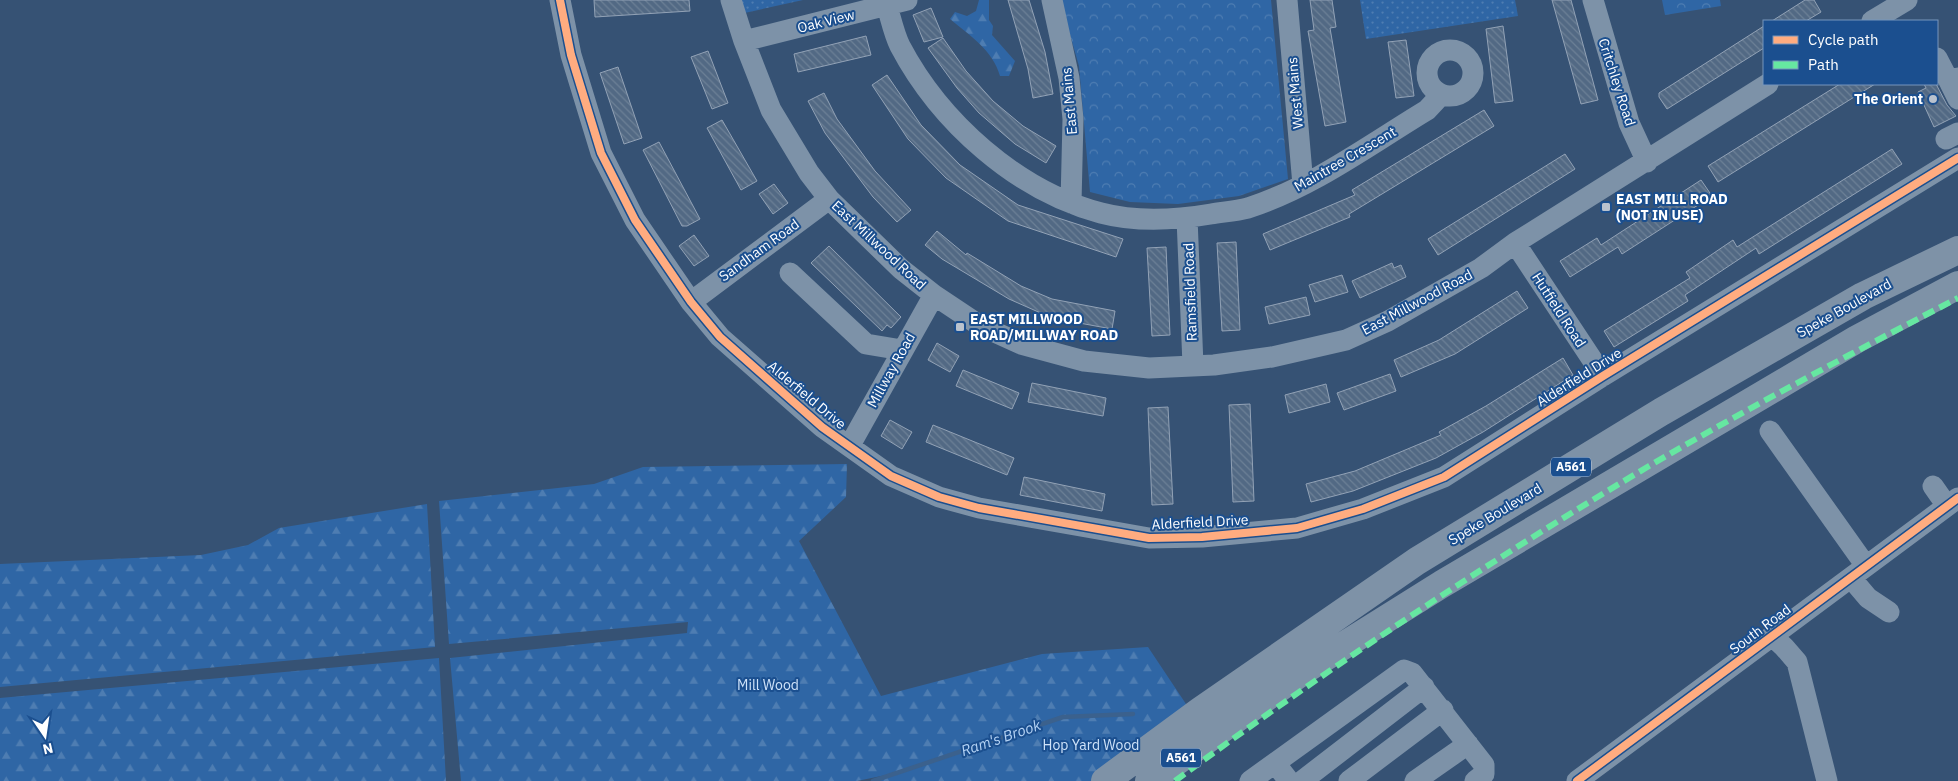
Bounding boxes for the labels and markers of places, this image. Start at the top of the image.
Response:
place label: The Orient [1854,90,1923,108]
marker: The Orient [1927,93,1939,105]
place label: EAST MILL ROAD (NOT IN USE) [1616,190,1728,224]
marker: EAST MILL ROAD (NOT IN USE) [1600,201,1612,213]
place label: EAST MILLWOOD ROAD/MILLWAY ROAD [970,310,1119,344]
marker: EAST MILLWOOD ROAD/MILLWAY ROAD [954,321,966,333]

